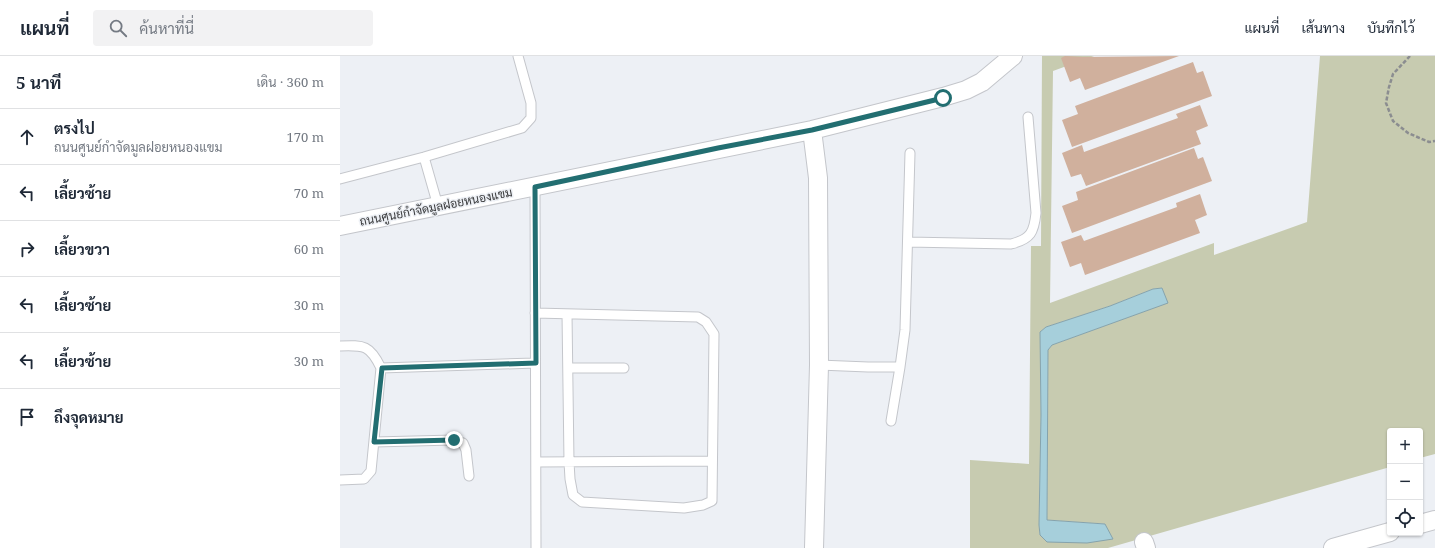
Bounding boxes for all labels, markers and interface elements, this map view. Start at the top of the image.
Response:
search box [93,10,373,46]
text: แผนที่ [20,15,69,41]
icon: search [107,17,129,39]
text: ค้นหาที่นี่ [139,18,194,38]
text: แผนที่ [1244,18,1279,37]
text: เส้นทาง [1301,18,1345,37]
text: บันทึกไว้ [1367,18,1415,37]
text: 5 นาที [16,71,61,94]
text: เดิน · 360 m [257,73,324,91]
route start [934,89,952,107]
text: ตรงไป [54,118,95,138]
icon: ahead [16,126,38,148]
text: 170 m [287,128,324,146]
text: ถนนศูนย์กำจัดมูลฝอยหนองแขม [54,138,222,156]
icon: left [16,182,38,204]
text: เลี้ยวซ้าย [54,183,111,203]
street label: ถนนศูนย์กำจัดมูลฝอยหนองแขม [358,183,514,230]
text: 70 m [294,184,324,202]
icon: right [16,238,38,260]
text: เลี้ยวขวา [54,239,110,259]
text: 60 m [294,240,324,258]
icon: left [16,294,38,316]
text: เลี้ยวซ้าย [54,295,111,315]
text: 30 m [294,296,324,314]
icon: left [16,350,38,372]
text: เลี้ยวซ้าย [54,351,111,371]
text: 30 m [294,352,324,370]
icon: arrive [16,406,38,428]
text: ถึงจุดหมาย [54,407,124,427]
map controls [1387,428,1423,536]
button: + [1387,428,1423,464]
route end [445,431,463,449]
button: − [1387,464,1423,500]
button: locate [1387,500,1423,536]

